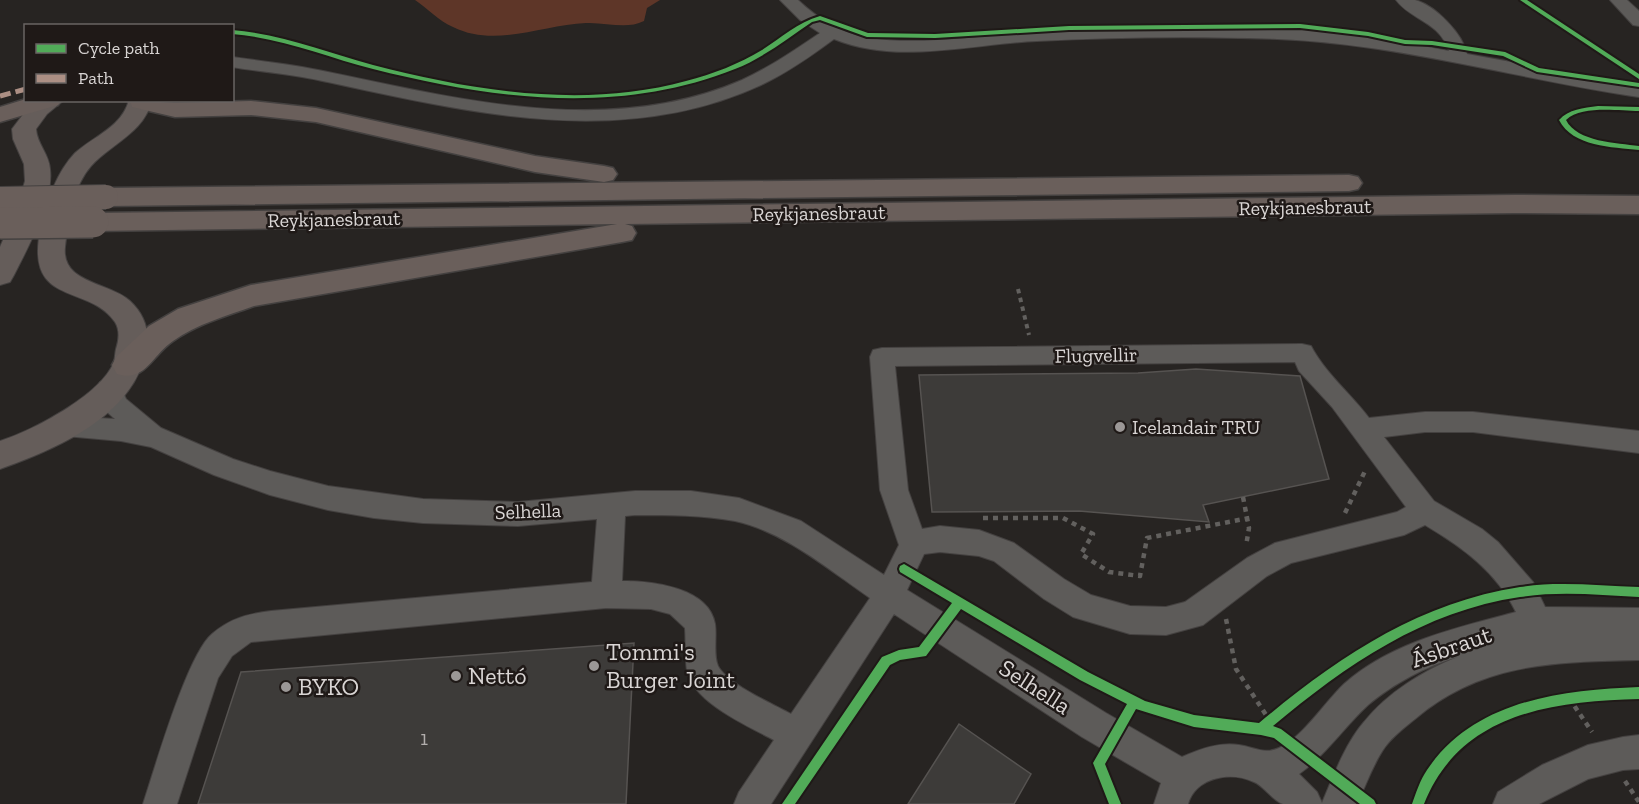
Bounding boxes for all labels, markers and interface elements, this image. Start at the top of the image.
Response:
legend [24,24,234,102]
text: Cycle path [78,37,160,59]
text: Path [78,67,114,89]
street label: Reykjanesbraut [1238,194,1372,220]
street label: Reykjanesbraut [752,200,886,226]
street label: Reykjanesbraut [267,206,401,232]
street label: Flugvellir [1055,342,1137,368]
place label: Icelandair TRU [1132,415,1260,439]
marker: Icelandair TRU [1113,420,1127,434]
street label: Selhella [494,498,562,524]
street label: Ásbraut [1407,619,1495,674]
place label: Tommi's Burger Joint [606,637,735,694]
street label: Selhella [994,653,1077,721]
marker: Tommi's Burger Joint [587,659,601,673]
place label: Nettó [468,661,527,690]
marker: Nettó [449,669,463,683]
place label: BYKO [298,672,359,701]
marker: BYKO [279,680,293,694]
house number: 1 [420,726,428,750]

